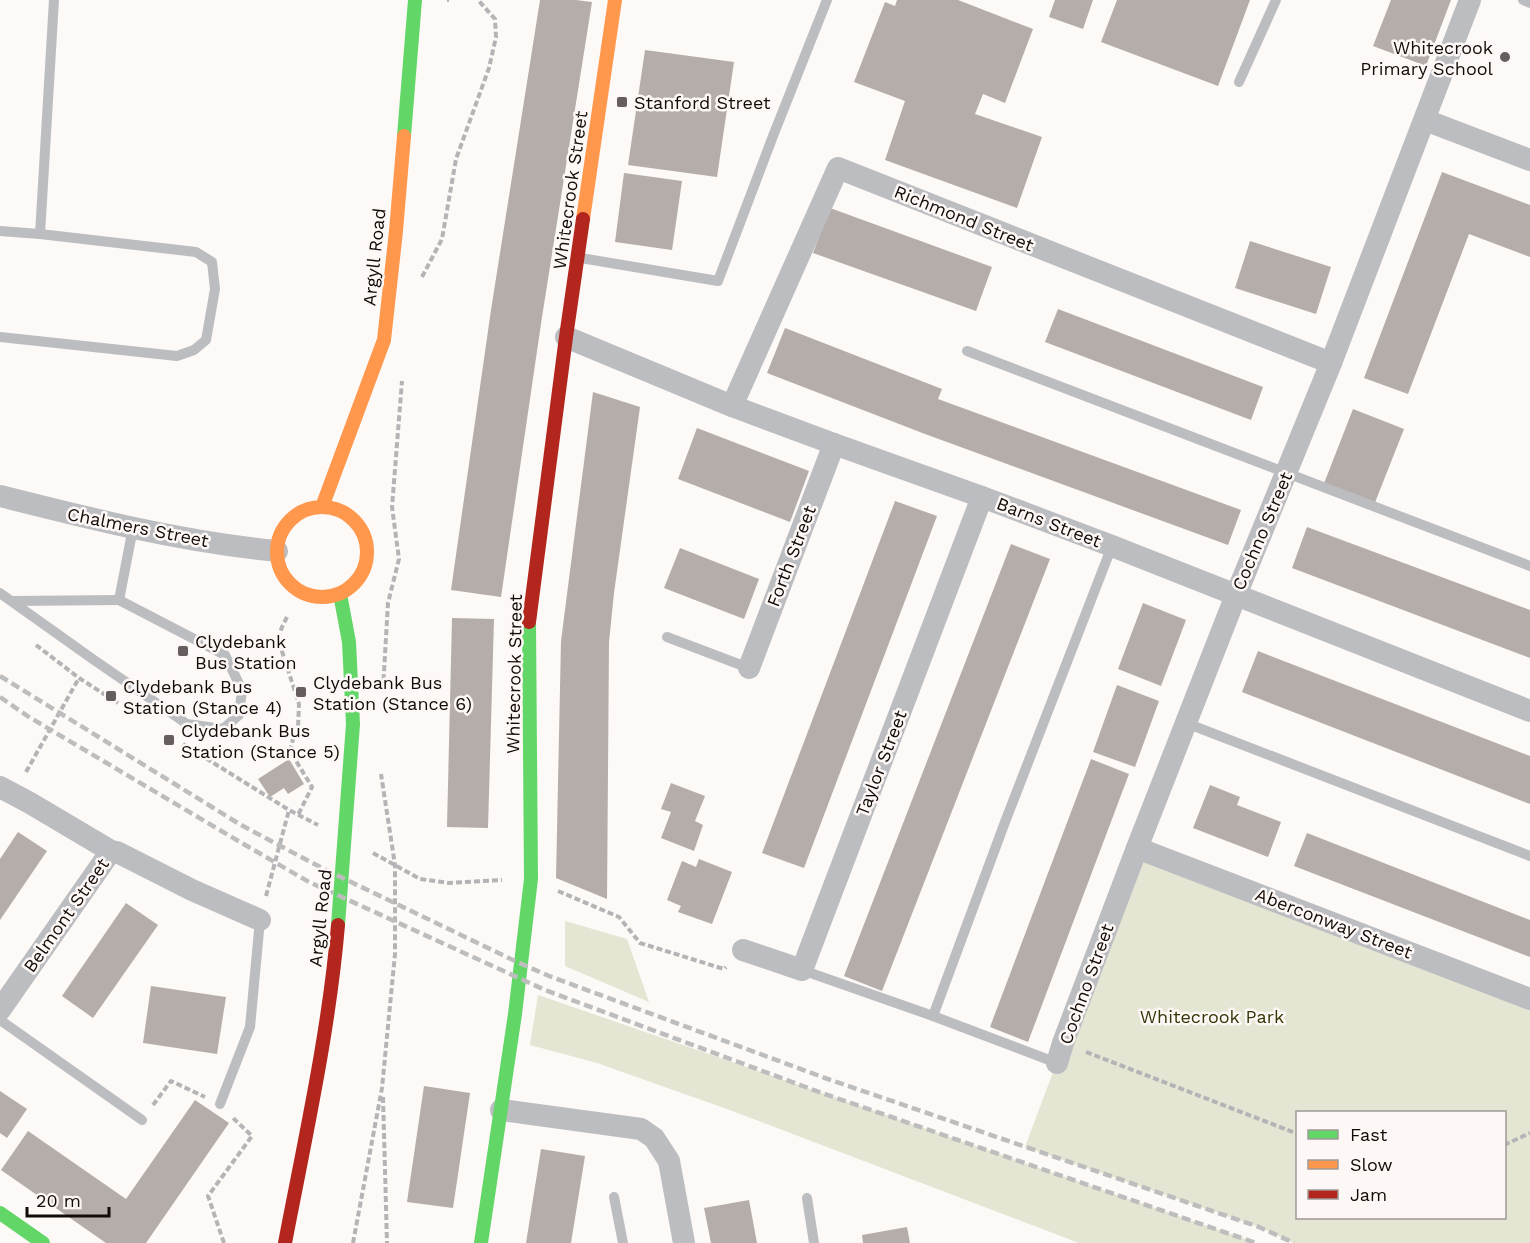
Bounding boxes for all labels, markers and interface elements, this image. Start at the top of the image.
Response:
place label: Whitecrook Primary School [1360,37,1493,79]
marker: Whitecrook Primary School [1498,50,1512,64]
place label: Stanford Street [634,92,771,113]
marker: Stanford Street [615,95,629,109]
street label: Whitecrook Street [548,109,592,271]
street label: Richmond Street [891,180,1037,256]
street label: Argyll Road [358,207,390,307]
street label: Cochno Street [1228,468,1297,593]
street label: Barns Street [994,492,1105,552]
street label: Forth Street [762,502,820,610]
street label: Chalmers Street [66,503,211,551]
street label: Whitecrook Street [502,593,526,754]
place label: Clydebank Bus Station [195,631,297,673]
marker: Clydebank Bus Station [176,644,190,658]
place label: Clydebank Bus Station (Stance 6) [313,672,472,714]
place label: Clydebank Bus Station (Stance 4) [123,676,282,718]
marker: Clydebank Bus Station (Stance 6) [294,685,308,699]
marker: Clydebank Bus Station (Stance 4) [104,689,118,703]
street label: Taylor Street [851,707,911,819]
place label: Clydebank Bus Station (Stance 5) [181,720,340,762]
marker: Clydebank Bus Station (Stance 5) [162,733,176,747]
street label: Belmont Street [19,854,113,976]
street label: Argyll Road [304,868,336,968]
street label: Aberconway Street [1253,883,1416,963]
street label: Cochno Street [1054,920,1118,1047]
park label: Whitecrook Park [1140,1006,1284,1027]
legend [1296,1111,1506,1219]
text: Fast [1350,1124,1388,1145]
text: Slow [1350,1154,1393,1175]
scale bar [27,1180,110,1218]
text: Jam [1350,1184,1387,1205]
text: 20 m [36,1190,81,1211]

